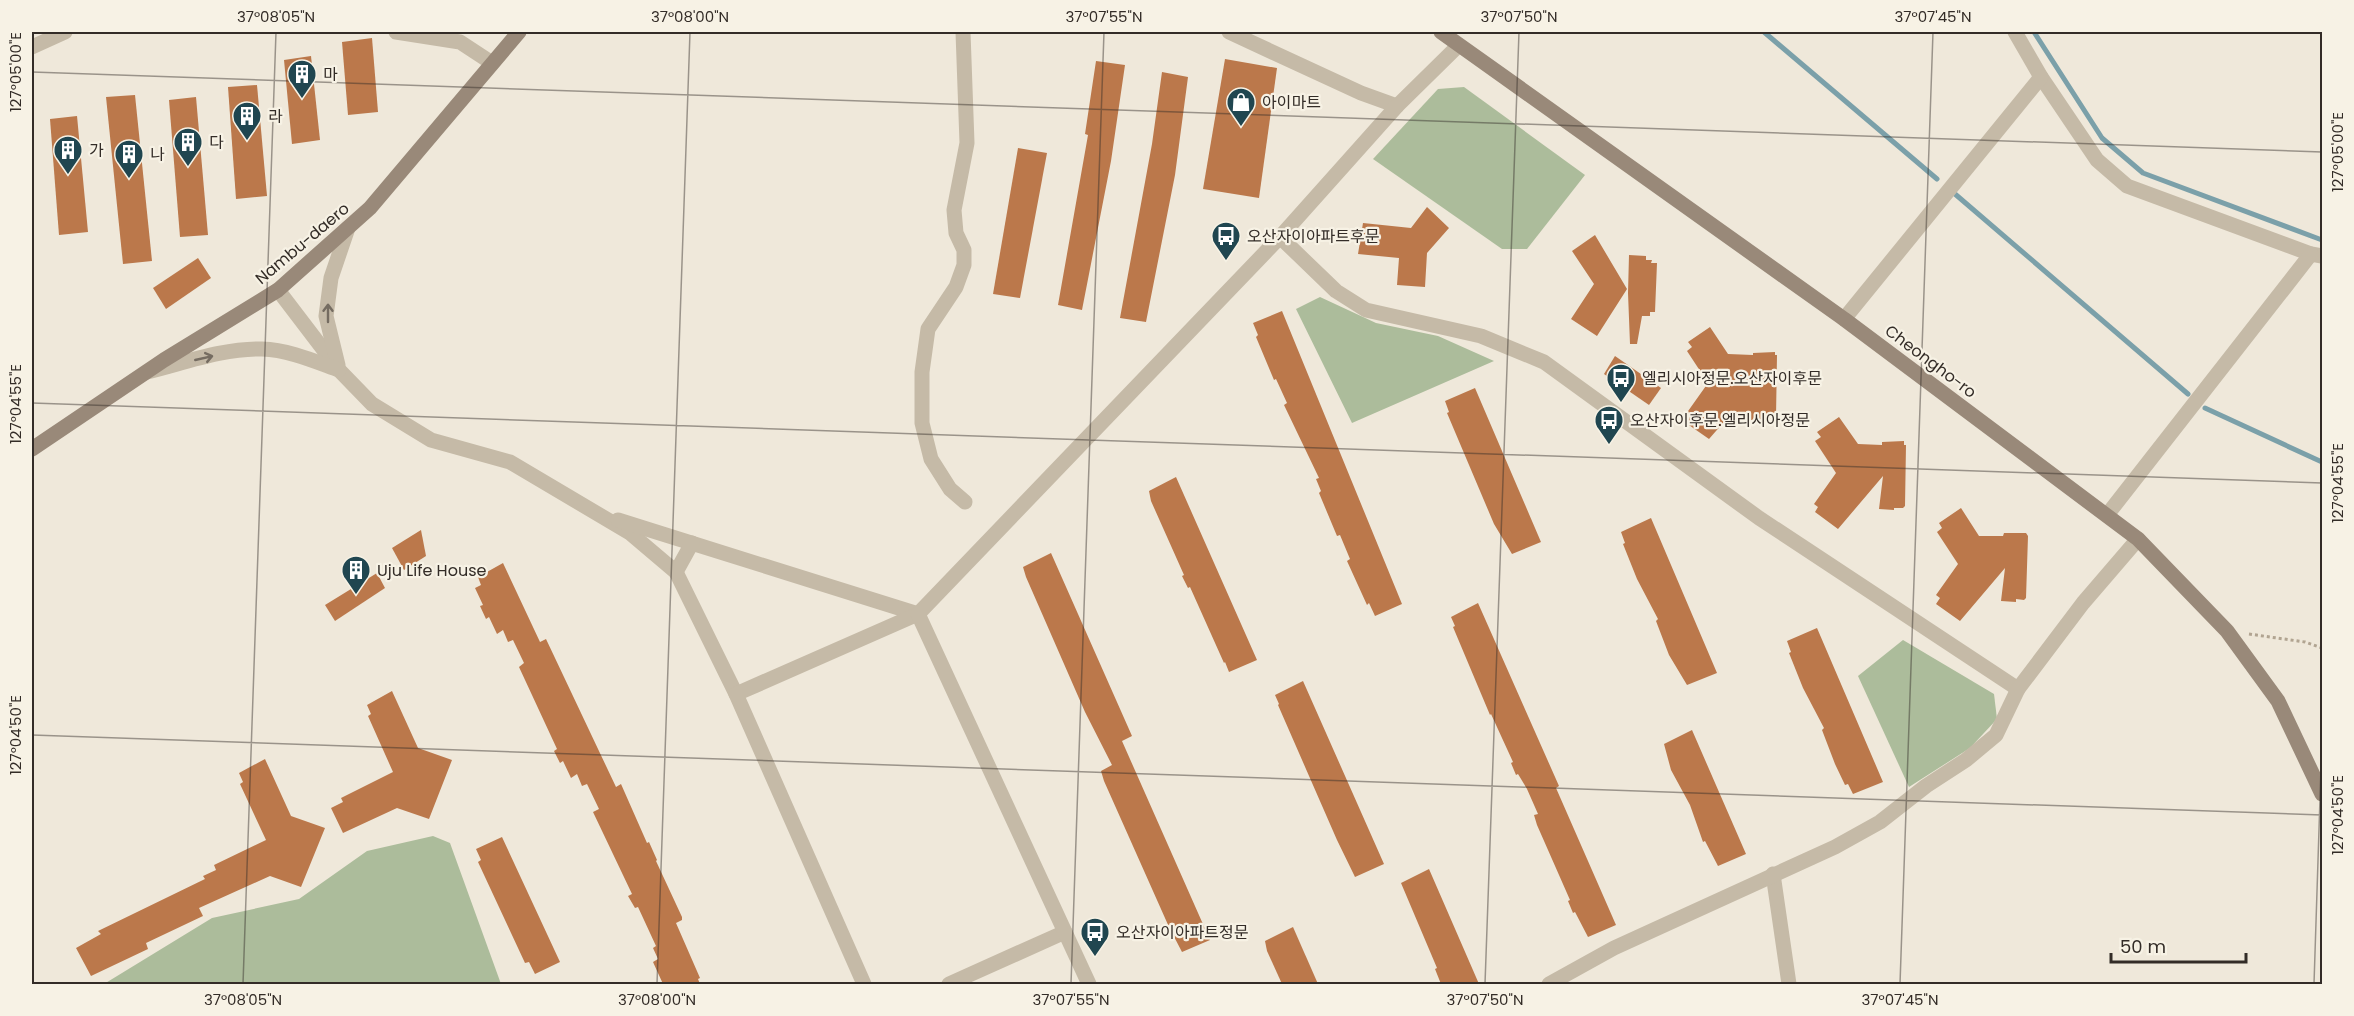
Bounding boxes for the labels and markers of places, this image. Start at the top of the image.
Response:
building icon: 마 [286,58,318,100]
place label: 마 [323,63,338,86]
shop icon: 아이마트 [1225,86,1257,128]
place label: 아이마트 [1262,91,1321,114]
building icon: 라 [231,100,263,142]
place label: 라 [268,105,283,128]
building icon: 다 [172,126,204,168]
place label: 다 [209,131,224,154]
building icon: 가 [52,134,84,176]
building icon: 나 [113,138,145,180]
place label: 가 [89,139,104,162]
place label: 나 [150,143,165,166]
bus stop icon: 오산자이아파트후문 [1210,220,1242,262]
place label: 오산자이아파트후문 [1247,225,1380,248]
bus stop icon: 엘리시아정문.오산자이후문 [1605,362,1637,404]
place label: 엘리시아정문.오산자이후문 [1642,367,1822,390]
bus stop icon: 오산자이후문.엘리시아정문 [1593,404,1625,446]
place label: 오산자이후문.엘리시아정문 [1630,409,1810,432]
building icon: Uju Life House [340,554,372,596]
place label: Uju Life House [377,559,486,582]
bus stop icon: 오산자이아파트정문 [1079,916,1111,958]
place label: 오산자이아파트정문 [1116,921,1249,944]

